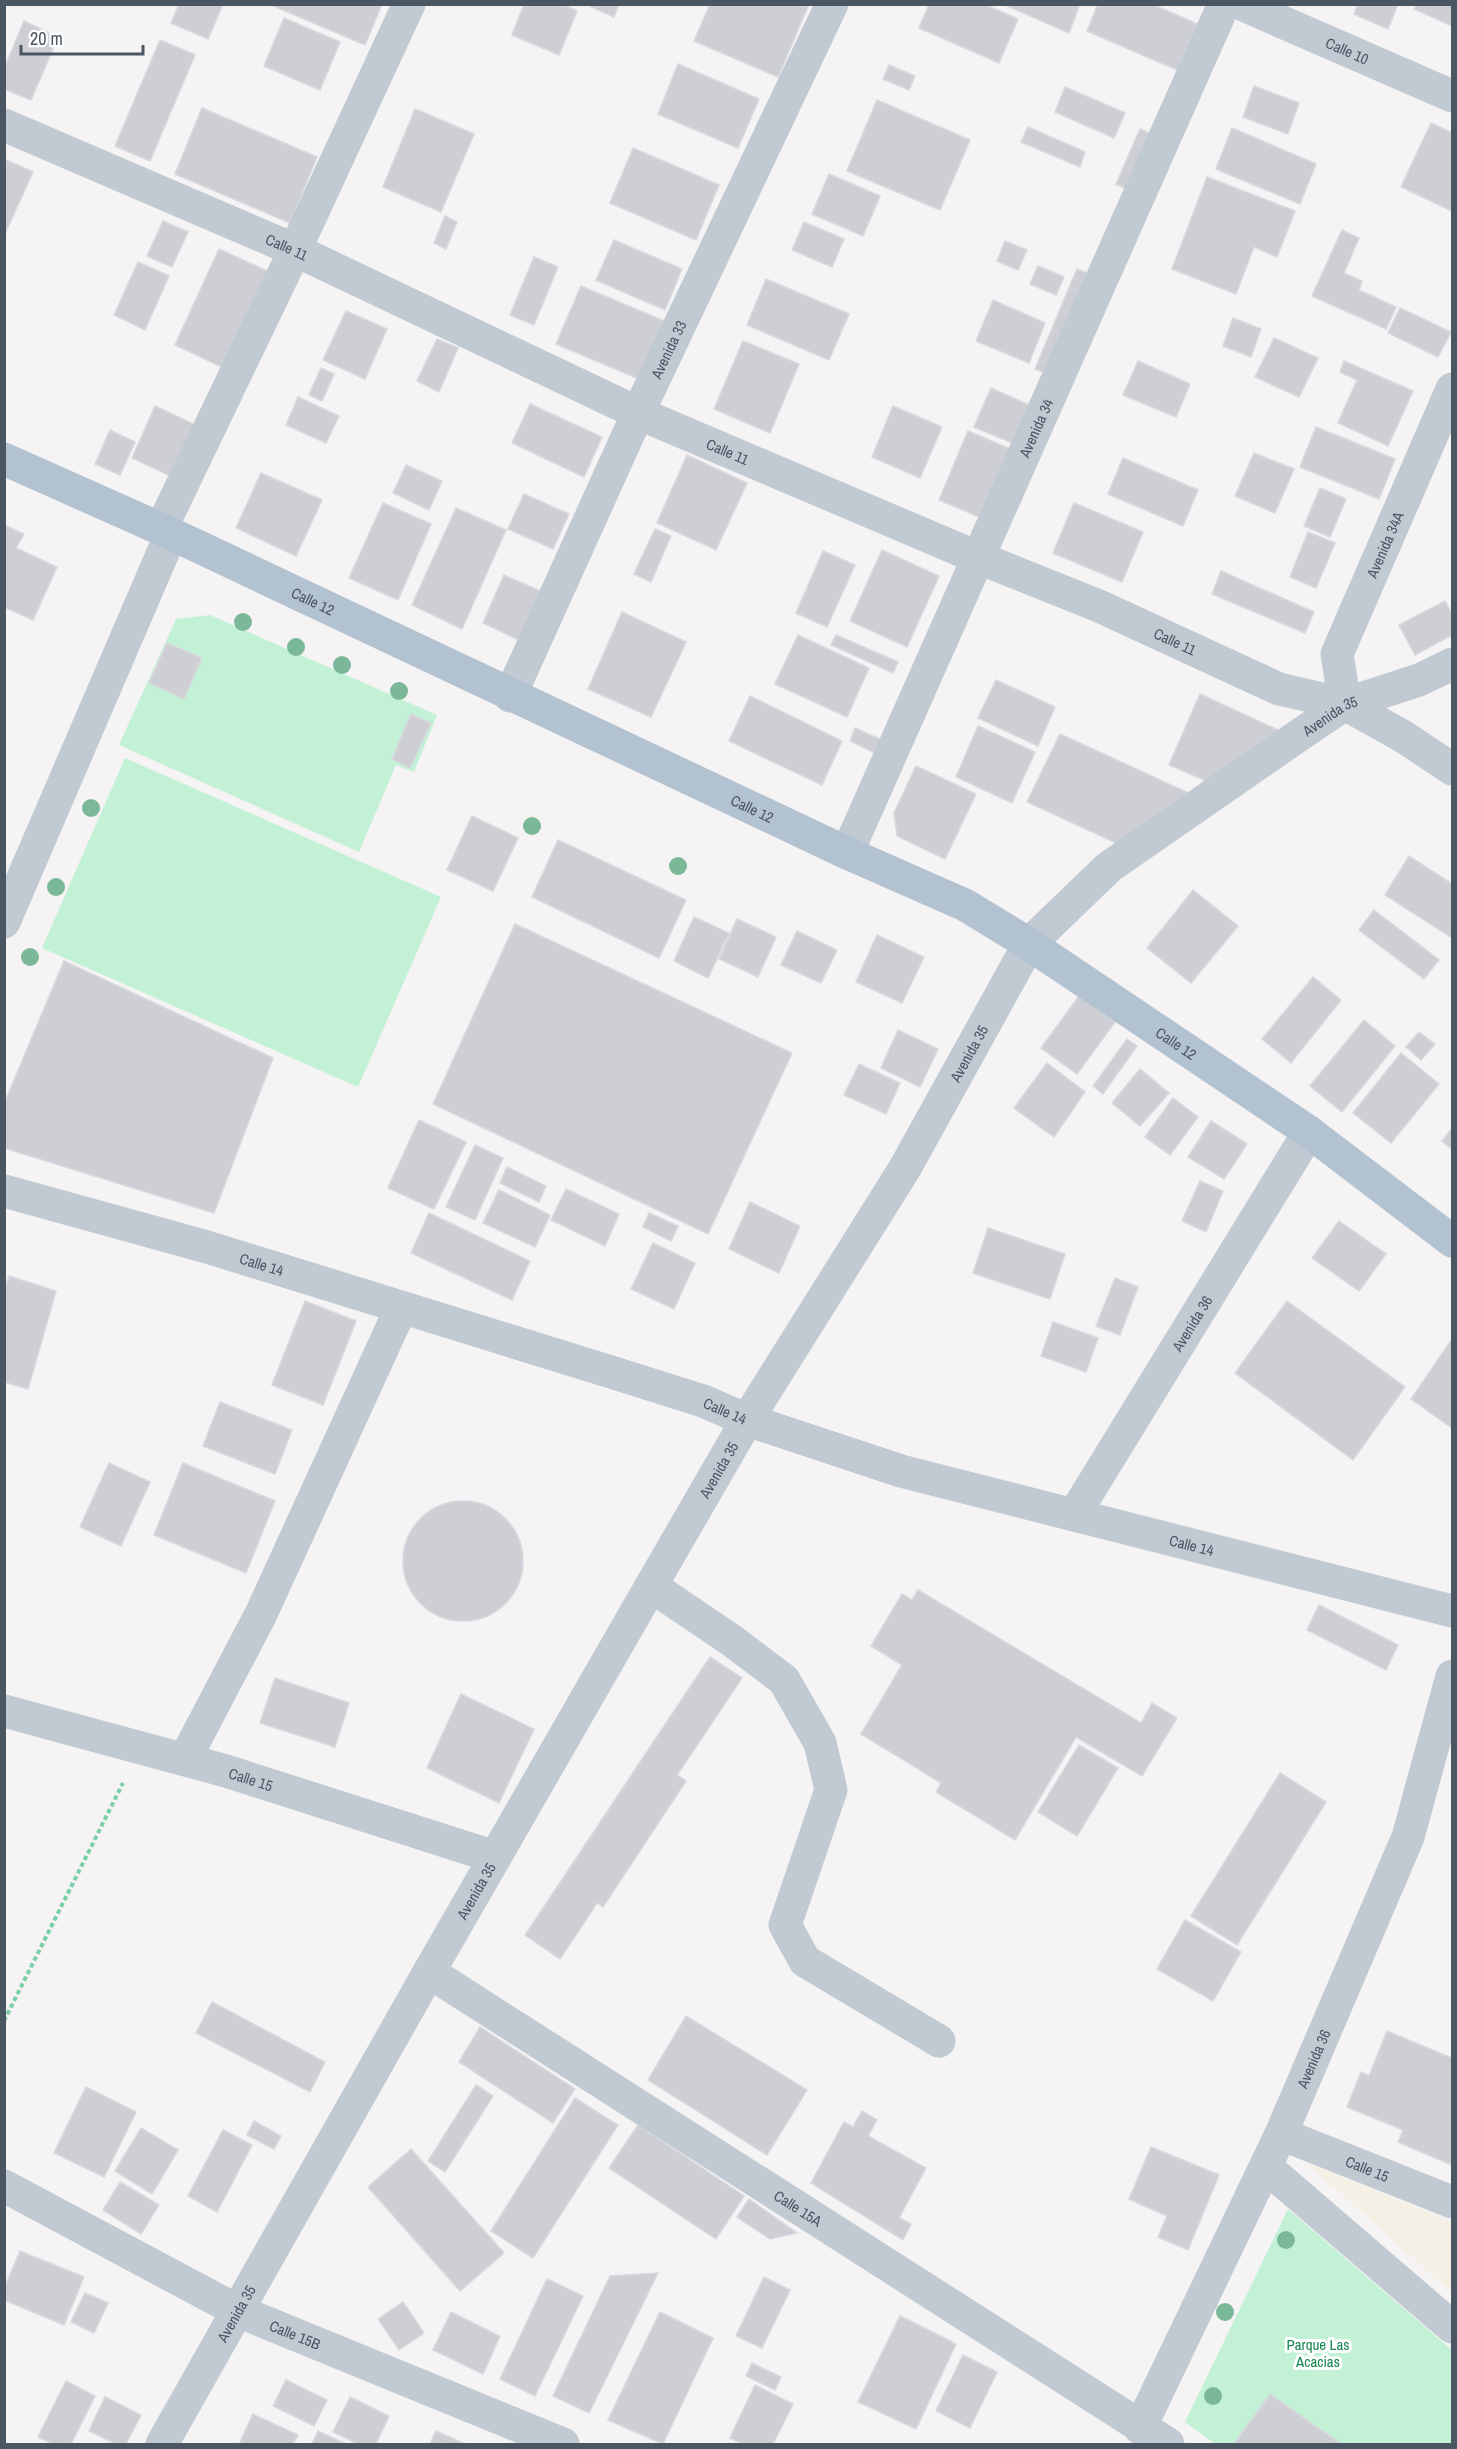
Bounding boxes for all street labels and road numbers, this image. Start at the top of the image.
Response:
street label: Calle 10 [1322,32,1372,69]
street label: Calle 11 [263,228,312,265]
street label: Avenida 33 [645,317,691,383]
street label: Avenida 34 [1013,395,1058,462]
street label: Calle 11 [703,433,752,470]
street label: Avenida 34A [1360,507,1408,582]
street label: Calle 12 [288,582,338,620]
street label: Calle 11 [1151,622,1200,660]
street label: Avenida 35 [1297,690,1360,741]
street label: Calle 12 [728,789,777,828]
street label: Avenida 35 [944,1021,993,1086]
street label: Calle 12 [1152,1022,1201,1064]
street label: Calle 14 [237,1247,287,1281]
street label: Avenida 36 [1166,1291,1217,1356]
street label: Calle 14 [700,1392,750,1429]
street label: Avenida 35 [693,1437,743,1503]
street label: Calle 14 [1167,1529,1216,1561]
street label: Calle 15 [226,1762,276,1796]
street label: Avenida 35 [451,1858,500,1924]
street label: Avenida 36 [1291,2026,1335,2092]
street label: Calle 15 [1343,2150,1392,2187]
street label: Calle 15A [770,2185,827,2231]
street label: Avenida 35 [211,2281,260,2346]
street label: Calle 15B [266,2315,324,2354]

